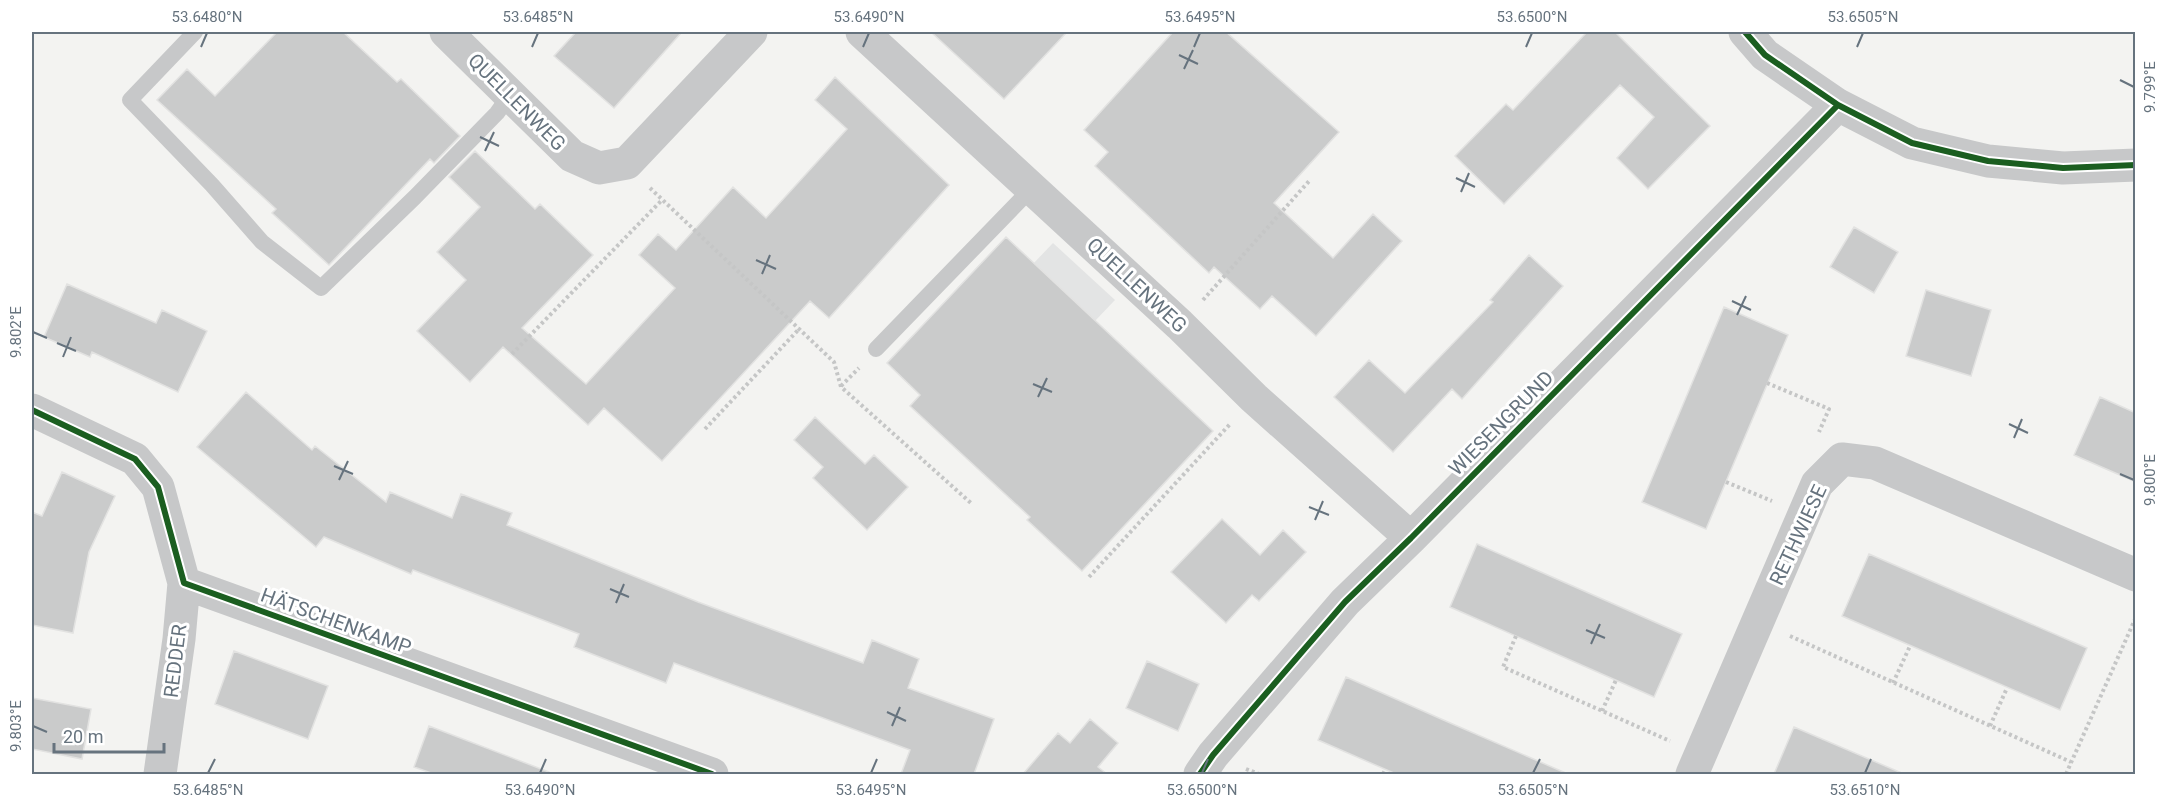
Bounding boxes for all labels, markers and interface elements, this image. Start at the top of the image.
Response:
text: 53.6480°N [172,8,242,26]
text: 53.6485°N [503,8,573,26]
text: 53.6490°N [834,8,904,26]
text: 53.6495°N [1165,8,1235,26]
text: 53.6500°N [1497,8,1567,26]
text: 53.6505°N [1828,8,1898,26]
street label: QUELLENWEG [463,48,571,156]
text: 9.799°E [2141,61,2159,113]
street label: QUELLENWEG [1082,233,1192,337]
text: 9.802°E [7,306,25,358]
street label: WIESENGRUND [1444,366,1558,480]
text: 9.800°E [2141,454,2159,506]
street label: RETHWIESE [1764,481,1832,589]
street label: HÄTSCHENKAMP [257,583,415,659]
street label: REDDER [159,623,191,699]
text: 9.803°E [7,700,25,752]
scale bar [54,716,164,754]
text: 20 m [63,726,103,747]
text: 53.6485°N [173,781,243,799]
text: 53.6490°N [505,781,575,799]
text: 53.6495°N [836,781,906,799]
text: 53.6500°N [1167,781,1237,799]
text: 53.6505°N [1498,781,1568,799]
text: 53.6510°N [1830,781,1900,799]

